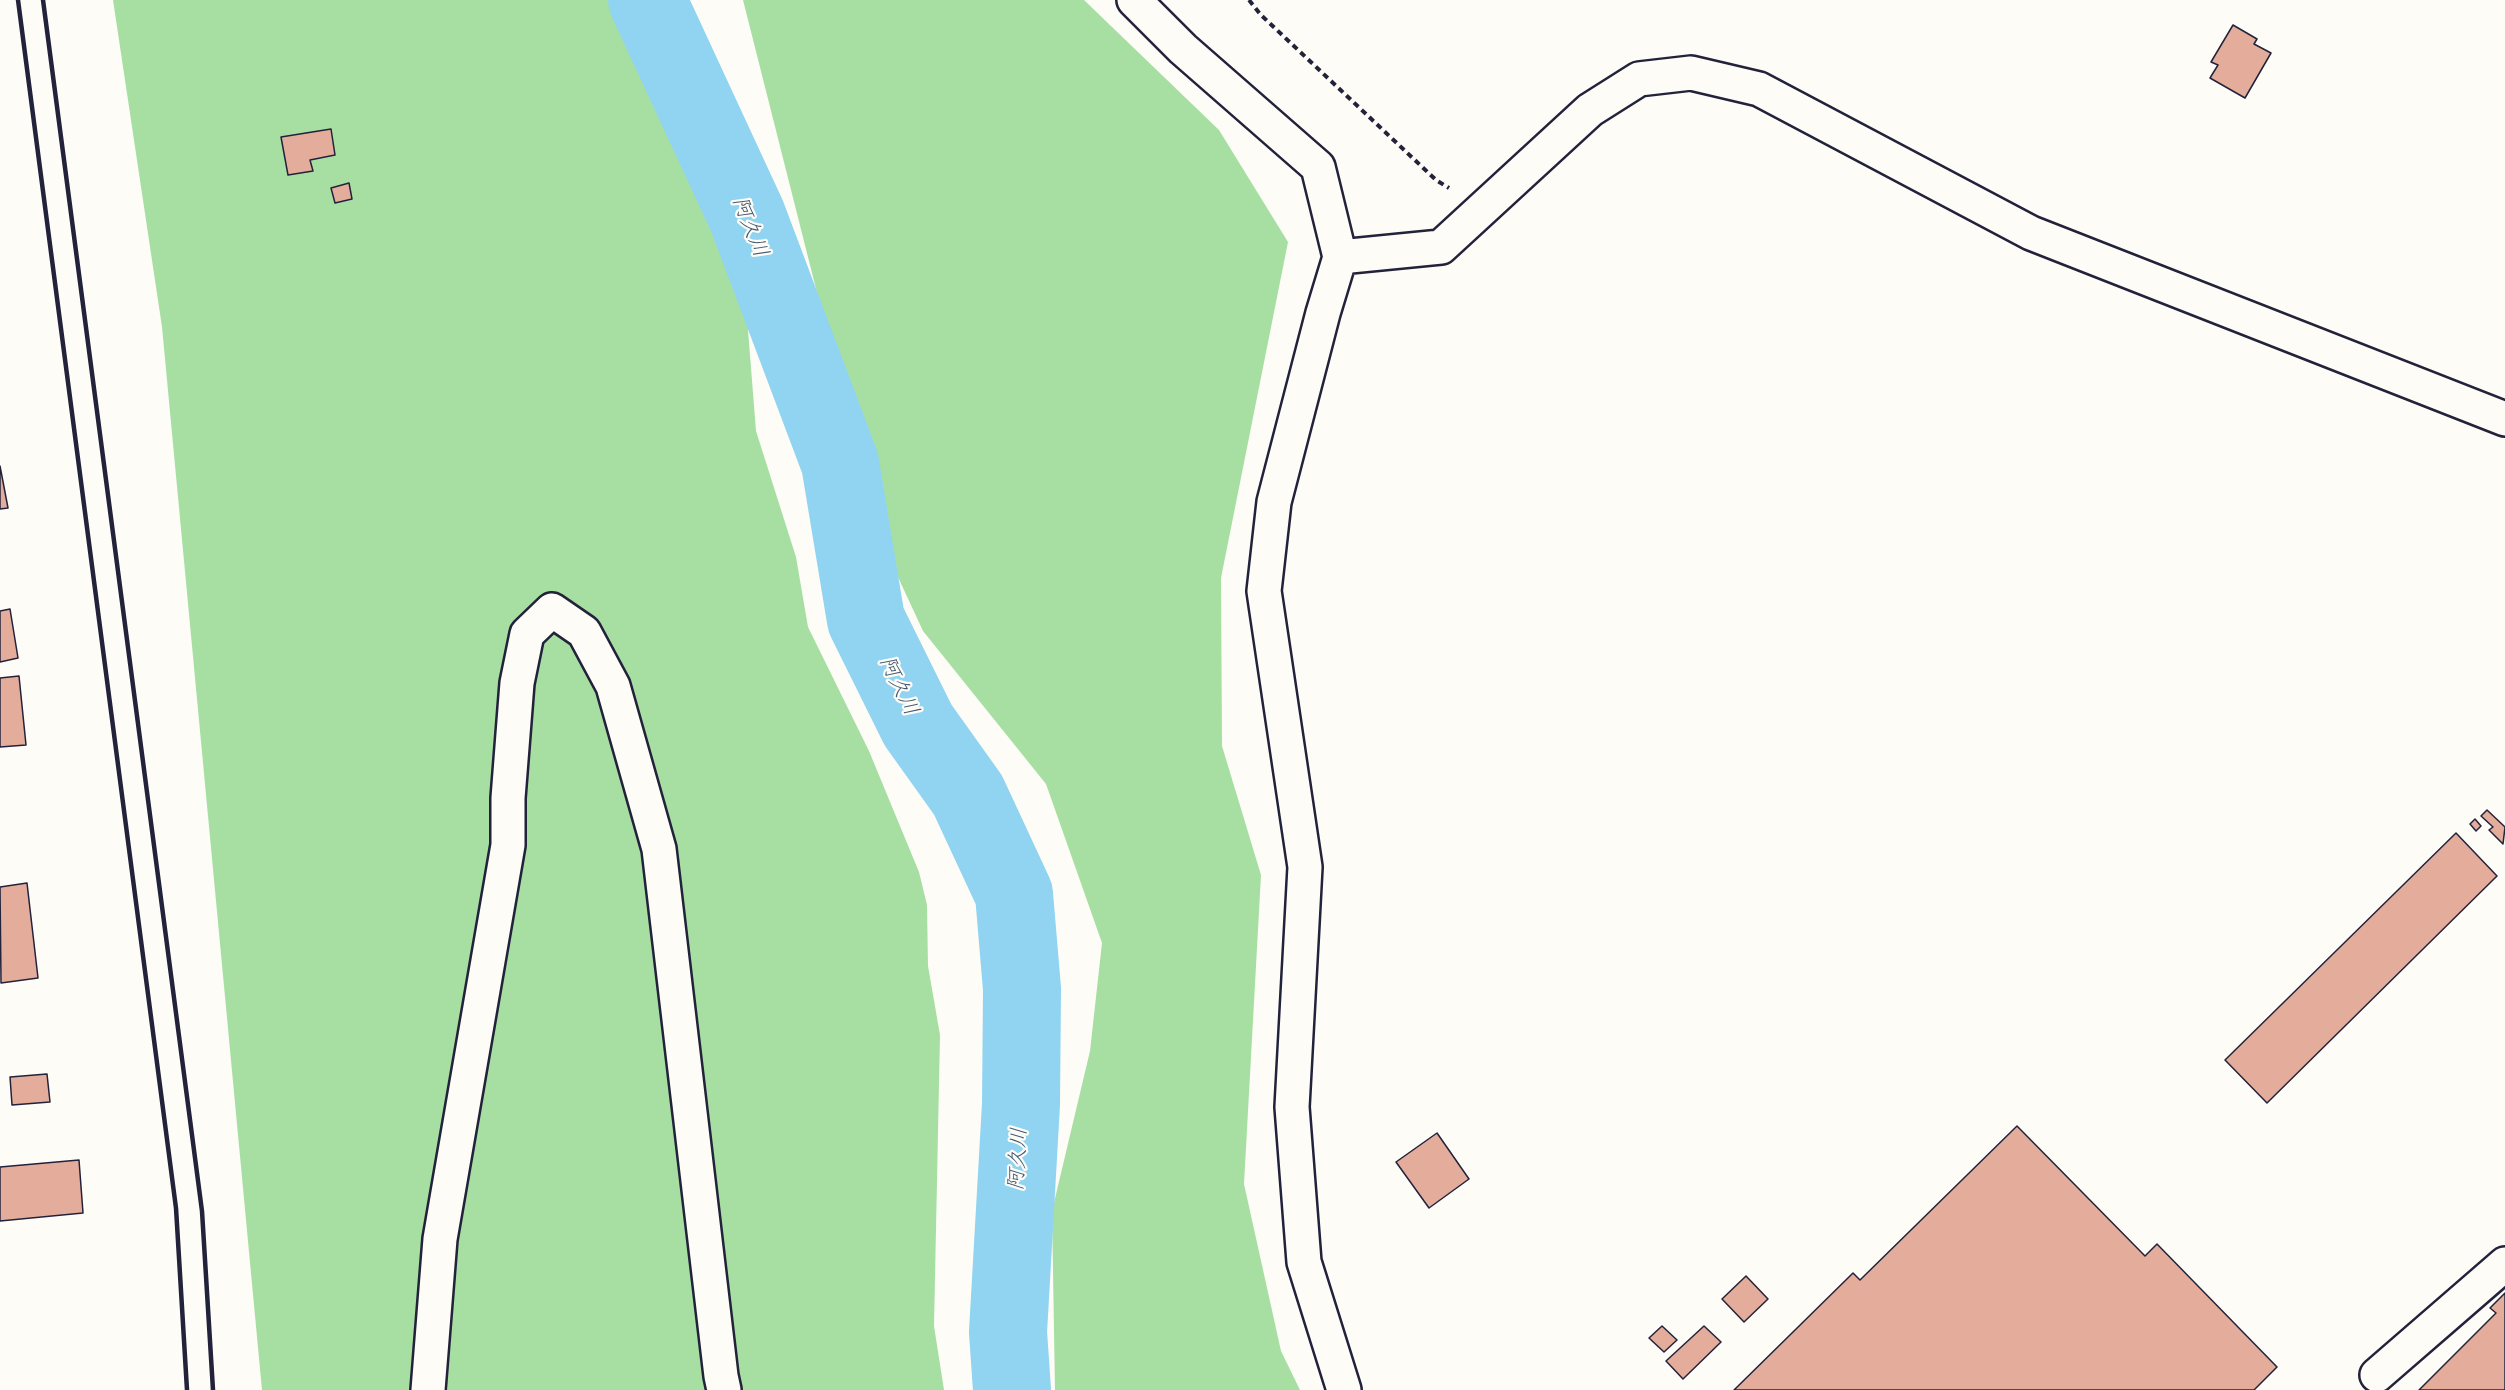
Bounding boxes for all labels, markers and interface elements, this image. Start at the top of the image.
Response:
water label: 阿久川 [727,193,773,261]
water label: 阿久川 [874,652,924,720]
water label: 阿久川 [1004,1127,1032,1191]

